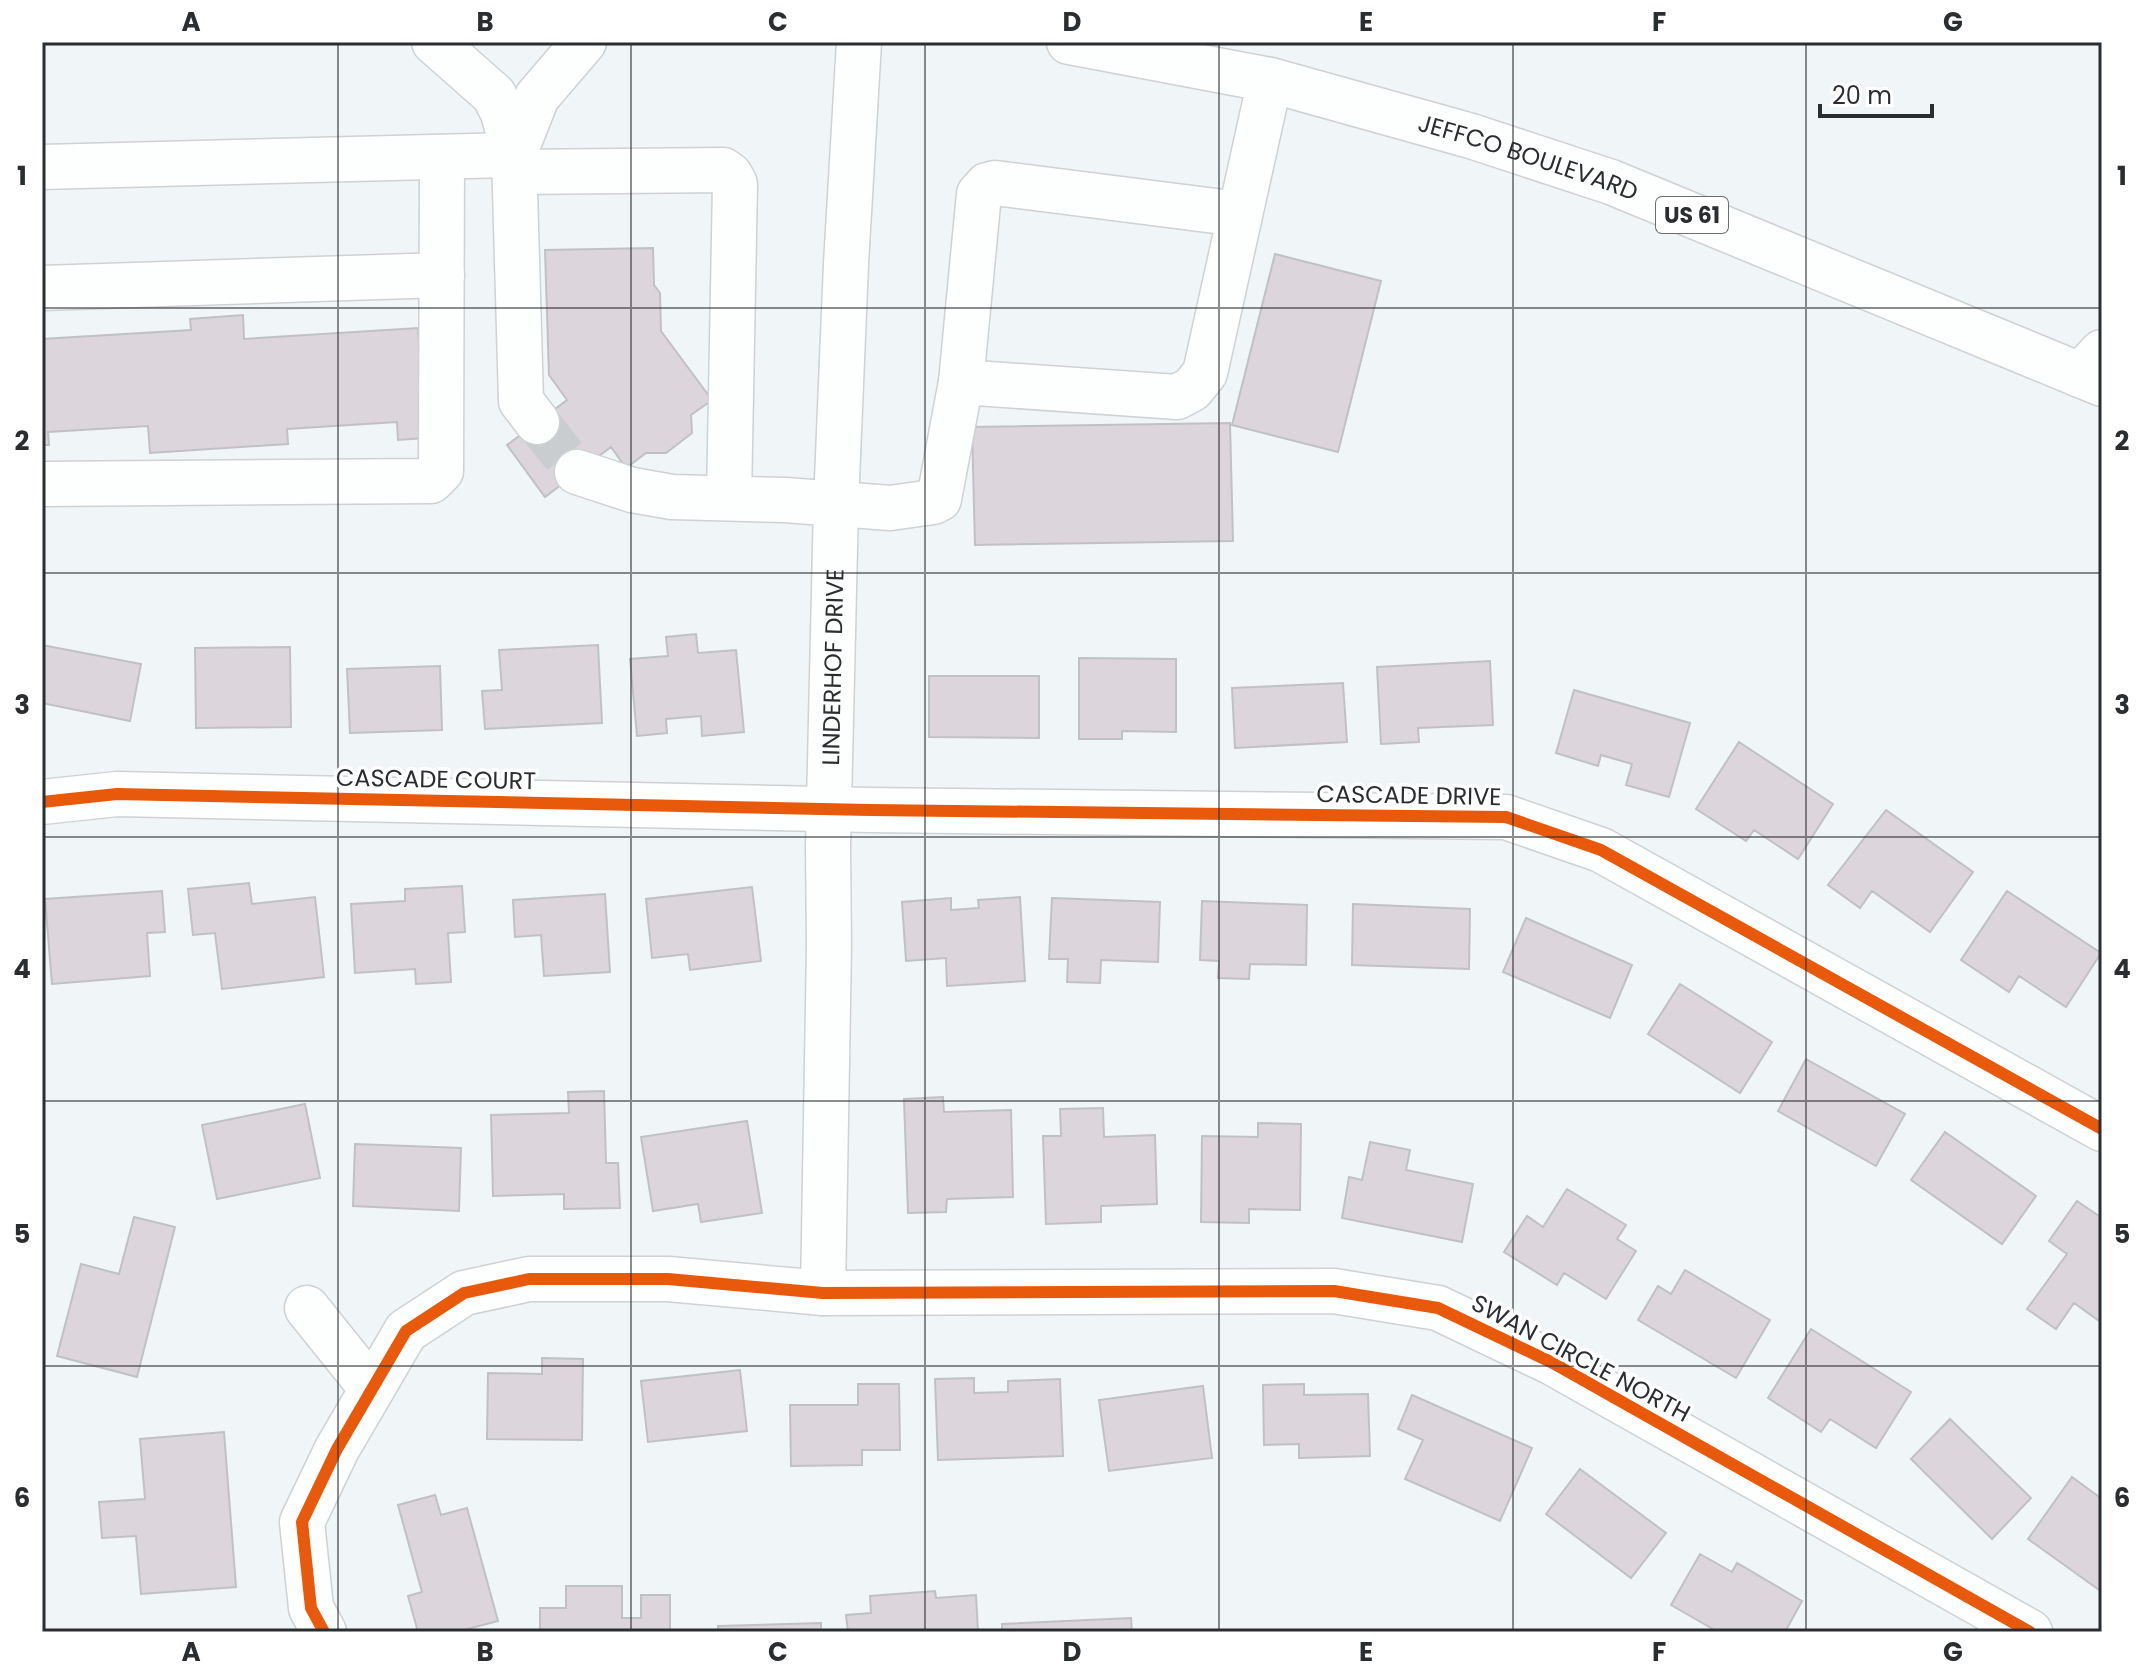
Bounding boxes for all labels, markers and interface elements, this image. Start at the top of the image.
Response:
text: A [181,4,201,40]
text: B [476,4,494,40]
text: C [768,4,788,40]
text: D [1063,4,1082,40]
text: E [1359,4,1373,40]
text: F [1652,4,1666,40]
text: G [1943,4,1963,40]
scale bar [1820,68,1932,118]
text: 20 m [1832,79,1892,112]
street label: JEFFCO BOULEVARD [1415,106,1643,208]
text: 1 [17,158,27,194]
text: 1 [2117,158,2127,194]
road number: US 61 [1656,197,1728,233]
text: 2 [15,423,30,459]
text: 2 [2115,423,2130,459]
street label: LINDERHOF DRIVE [813,568,851,766]
text: 3 [14,687,30,723]
text: 3 [2114,687,2130,723]
street label: CASCADE COURT [336,761,536,797]
street label: CASCADE DRIVE [1316,777,1502,813]
text: 4 [13,951,31,987]
text: 4 [2113,951,2131,987]
text: 5 [14,1216,30,1252]
text: 5 [2114,1216,2130,1252]
street label: SWAN CIRCLE NORTH [1466,1286,1696,1430]
text: 6 [14,1480,30,1516]
text: 6 [2114,1480,2130,1516]
text: A [181,1634,201,1670]
text: B [476,1634,494,1670]
text: C [768,1634,788,1670]
text: D [1063,1634,1082,1670]
text: E [1359,1634,1373,1670]
text: F [1652,1634,1666,1670]
text: G [1943,1634,1963,1670]

